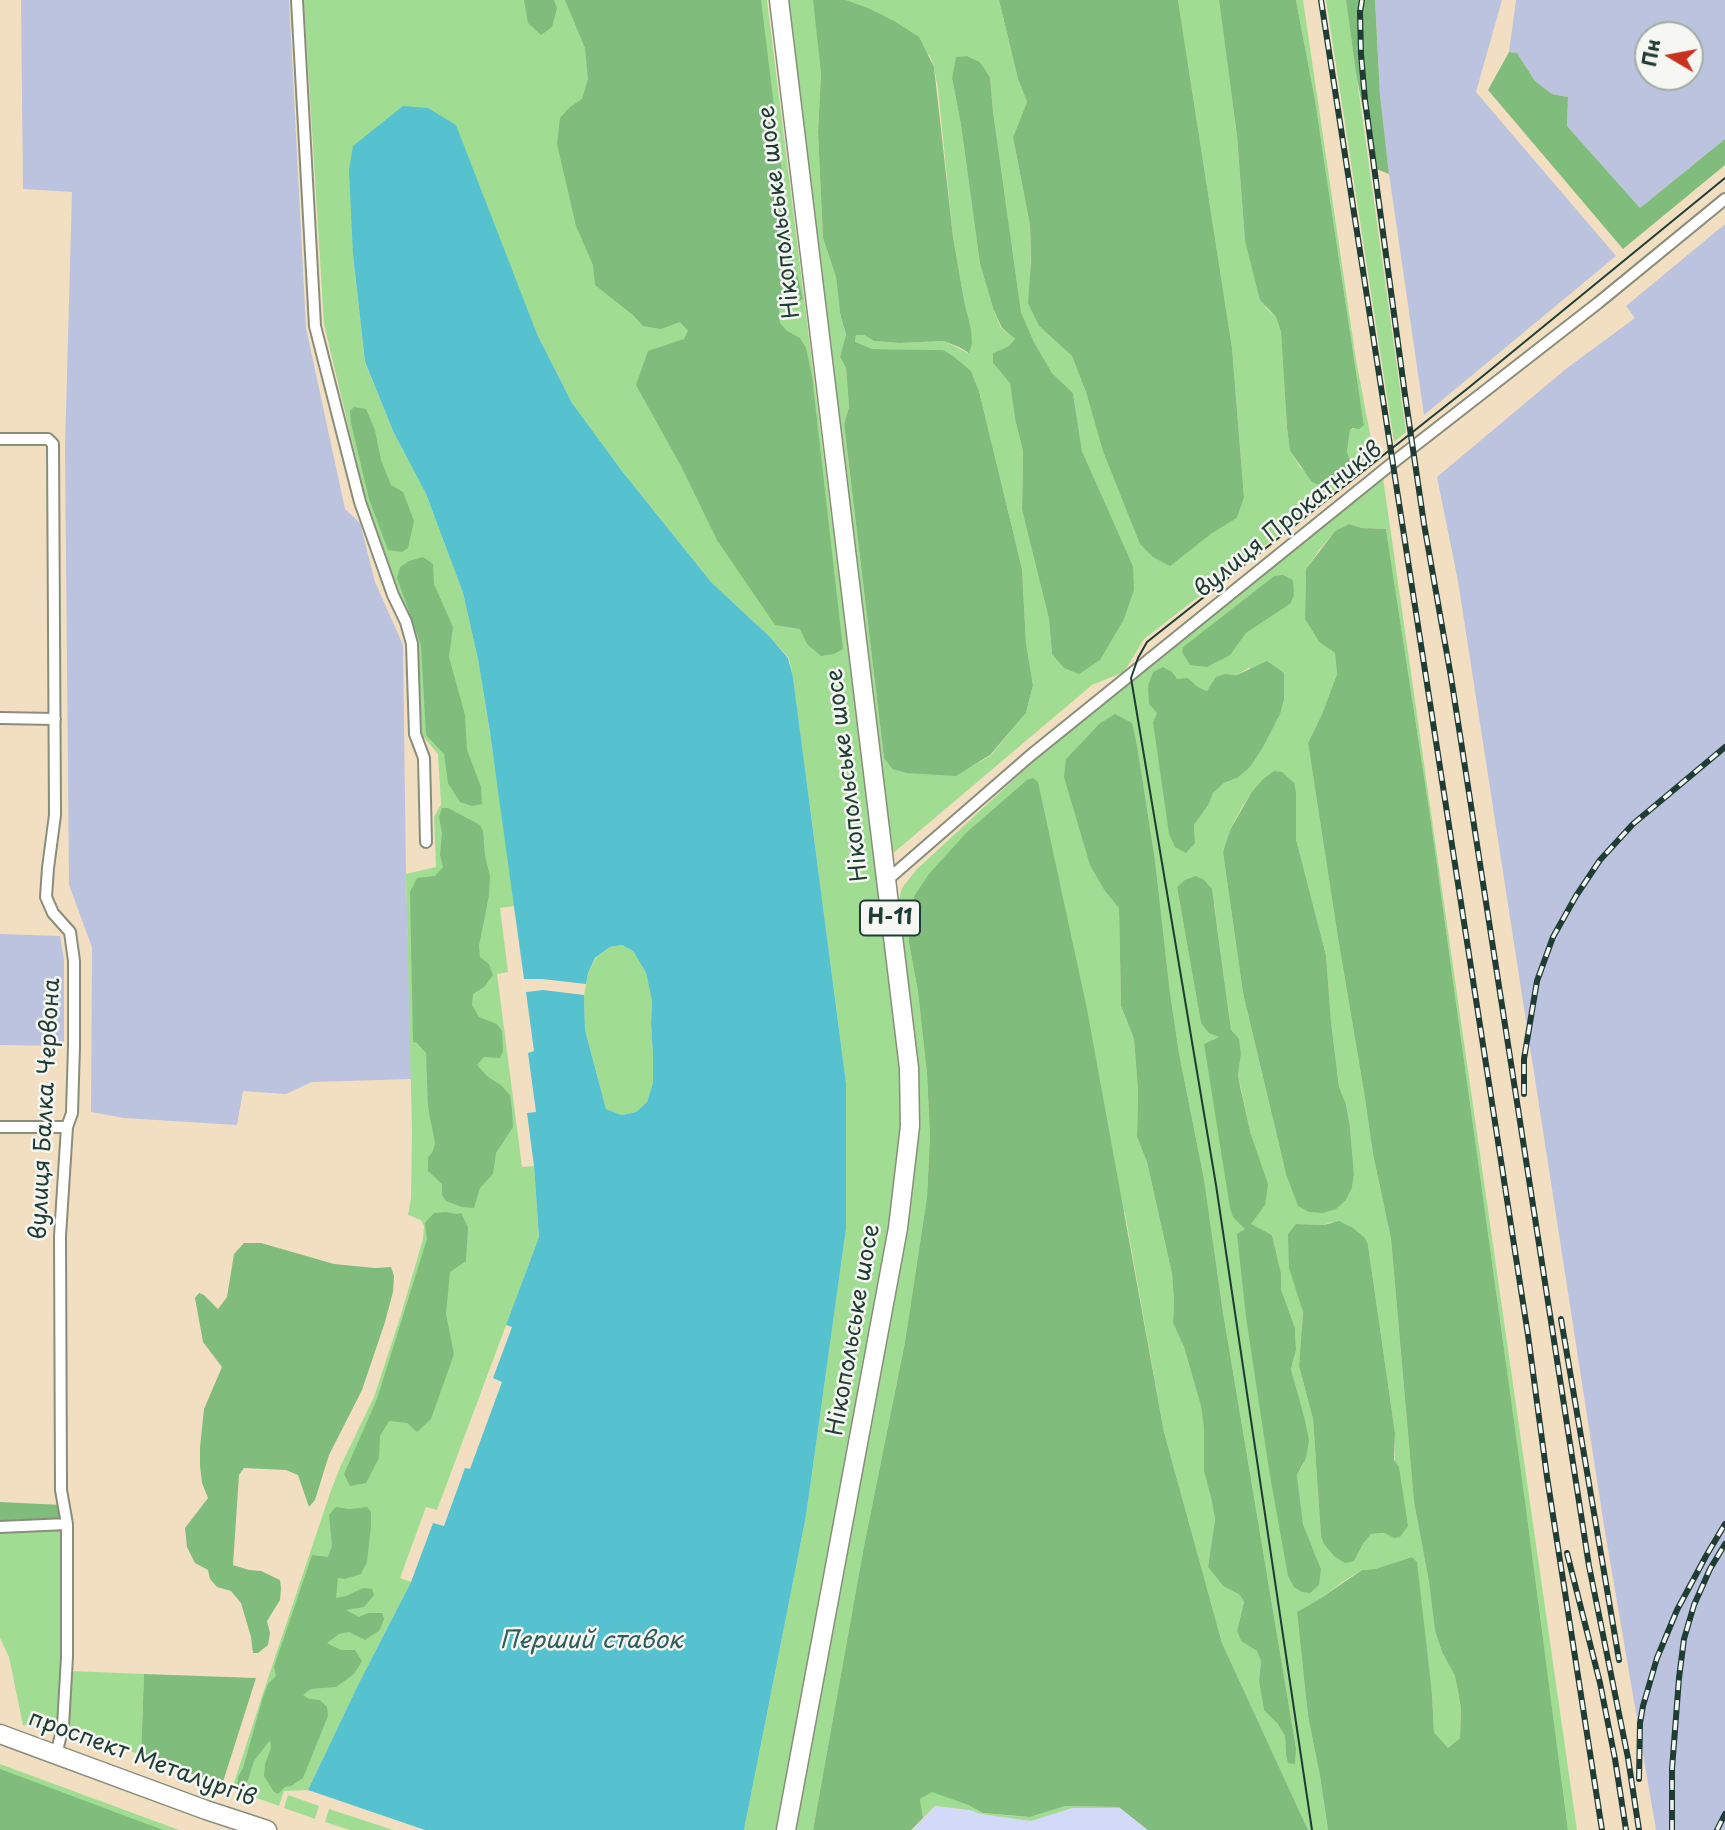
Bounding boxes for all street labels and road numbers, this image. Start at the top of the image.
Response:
street label: Нікопольське шосе [753,104,807,320]
street label: вулиця Прокатників [1190,436,1388,604]
street label: Нікопольське шосе [821,667,875,883]
road number: Н-11 [860,900,920,936]
street label: вулиця Балка Червона [25,978,67,1240]
street label: Нікопольське шосе [822,1222,886,1438]
street label: проспект Металургів [24,1705,260,1813]

